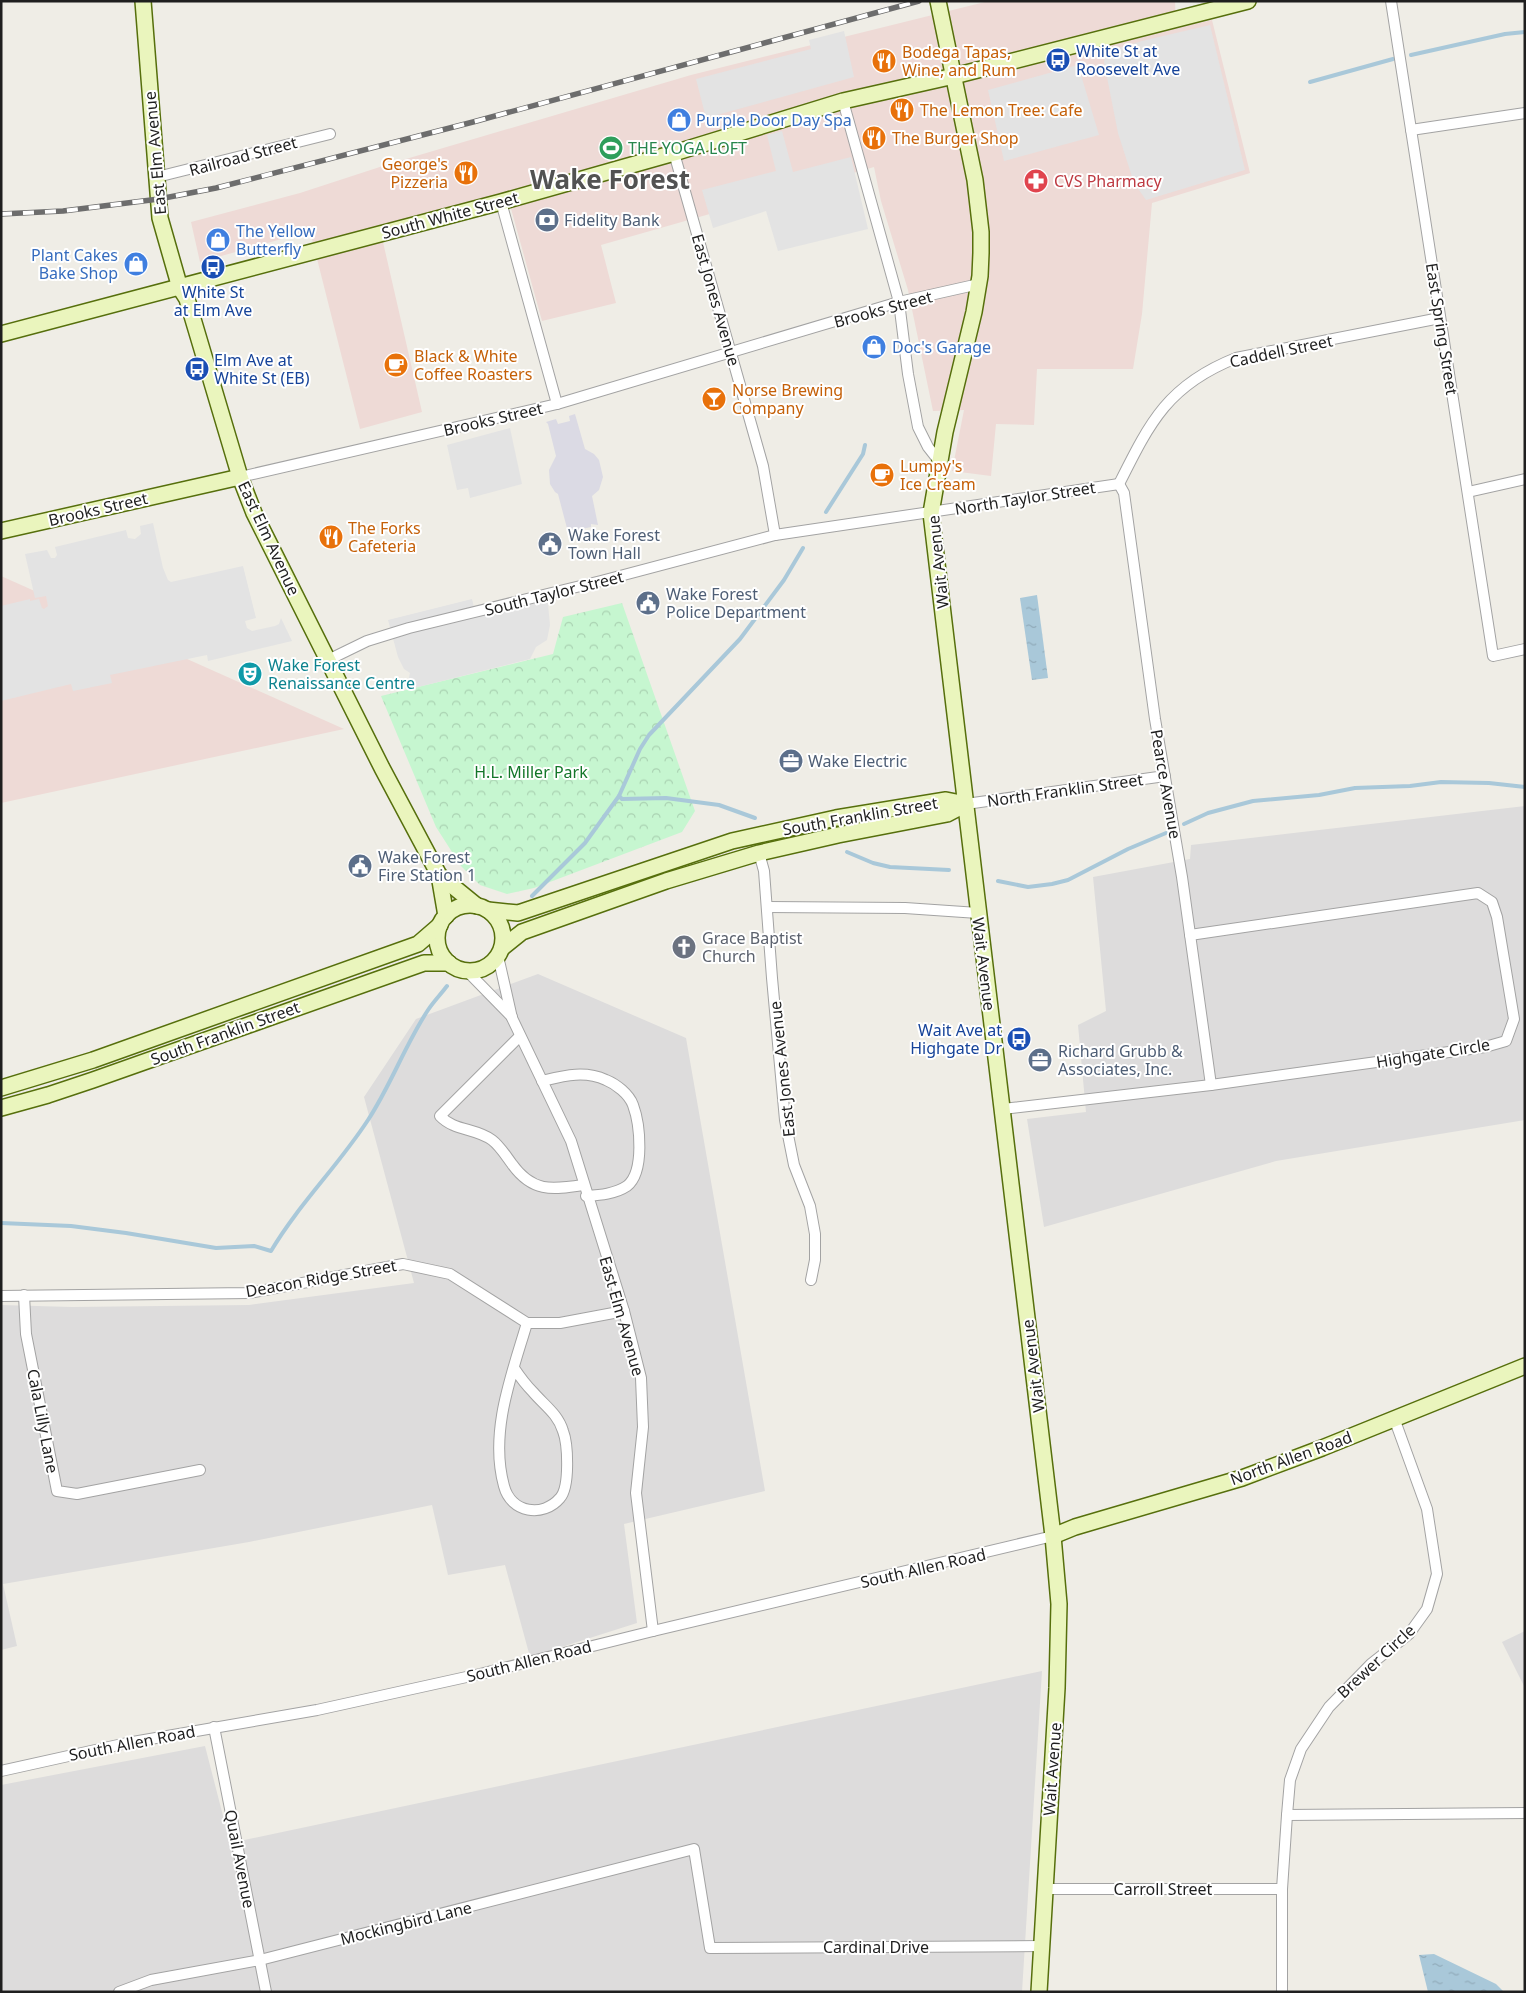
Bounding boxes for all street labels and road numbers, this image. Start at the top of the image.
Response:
street label: East Elm Avenue [139,90,171,216]
street label: Railroad Street [187,131,300,181]
street label: South White Street [379,186,521,244]
street label: East Jones Avenue [687,231,745,369]
street label: East Spring Street [1421,261,1463,397]
street label: Brooks Street [831,285,935,333]
street label: Caddell Street [1227,329,1335,373]
street label: Brooks Street [441,397,545,441]
street label: North Taylor Street [953,476,1097,520]
street label: East Elm Avenue [233,477,305,599]
street label: Brooks Street [46,487,150,531]
street label: Wait Avenue [922,514,954,610]
street label: South Taylor Street [482,565,626,621]
street label: Pearce Avenue [1146,727,1186,841]
street label: North Franklin Street [986,768,1145,812]
street label: South Franklin Street [781,791,940,840]
street label: Wait Avenue [967,916,1001,1012]
street label: South Franklin Street [147,996,303,1070]
street label: East Jones Avenue [764,1000,800,1138]
street label: Highgate Circle [1375,1033,1491,1073]
street label: East Elm Avenue [594,1253,650,1379]
street label: Deacon Ridge Street [244,1254,398,1302]
street label: Wait Avenue [1016,1318,1050,1414]
street label: Cala Lilly Lane [22,1367,64,1475]
street label: North Allen Road [1227,1426,1355,1490]
street label: South Allen Road [858,1543,988,1593]
street label: Brewer Circle [1332,1619,1420,1703]
street label: South Allen Road [464,1635,594,1687]
street label: South Allen Road [67,1720,197,1766]
street label: Wait Avenue [1038,1721,1066,1817]
street label: Quail Avenue [220,1808,260,1910]
street label: Carroll Street [1114,1878,1213,1900]
street label: Mockingbird Lane [338,1896,474,1950]
street label: Cardinal Drive [823,1936,929,1958]

